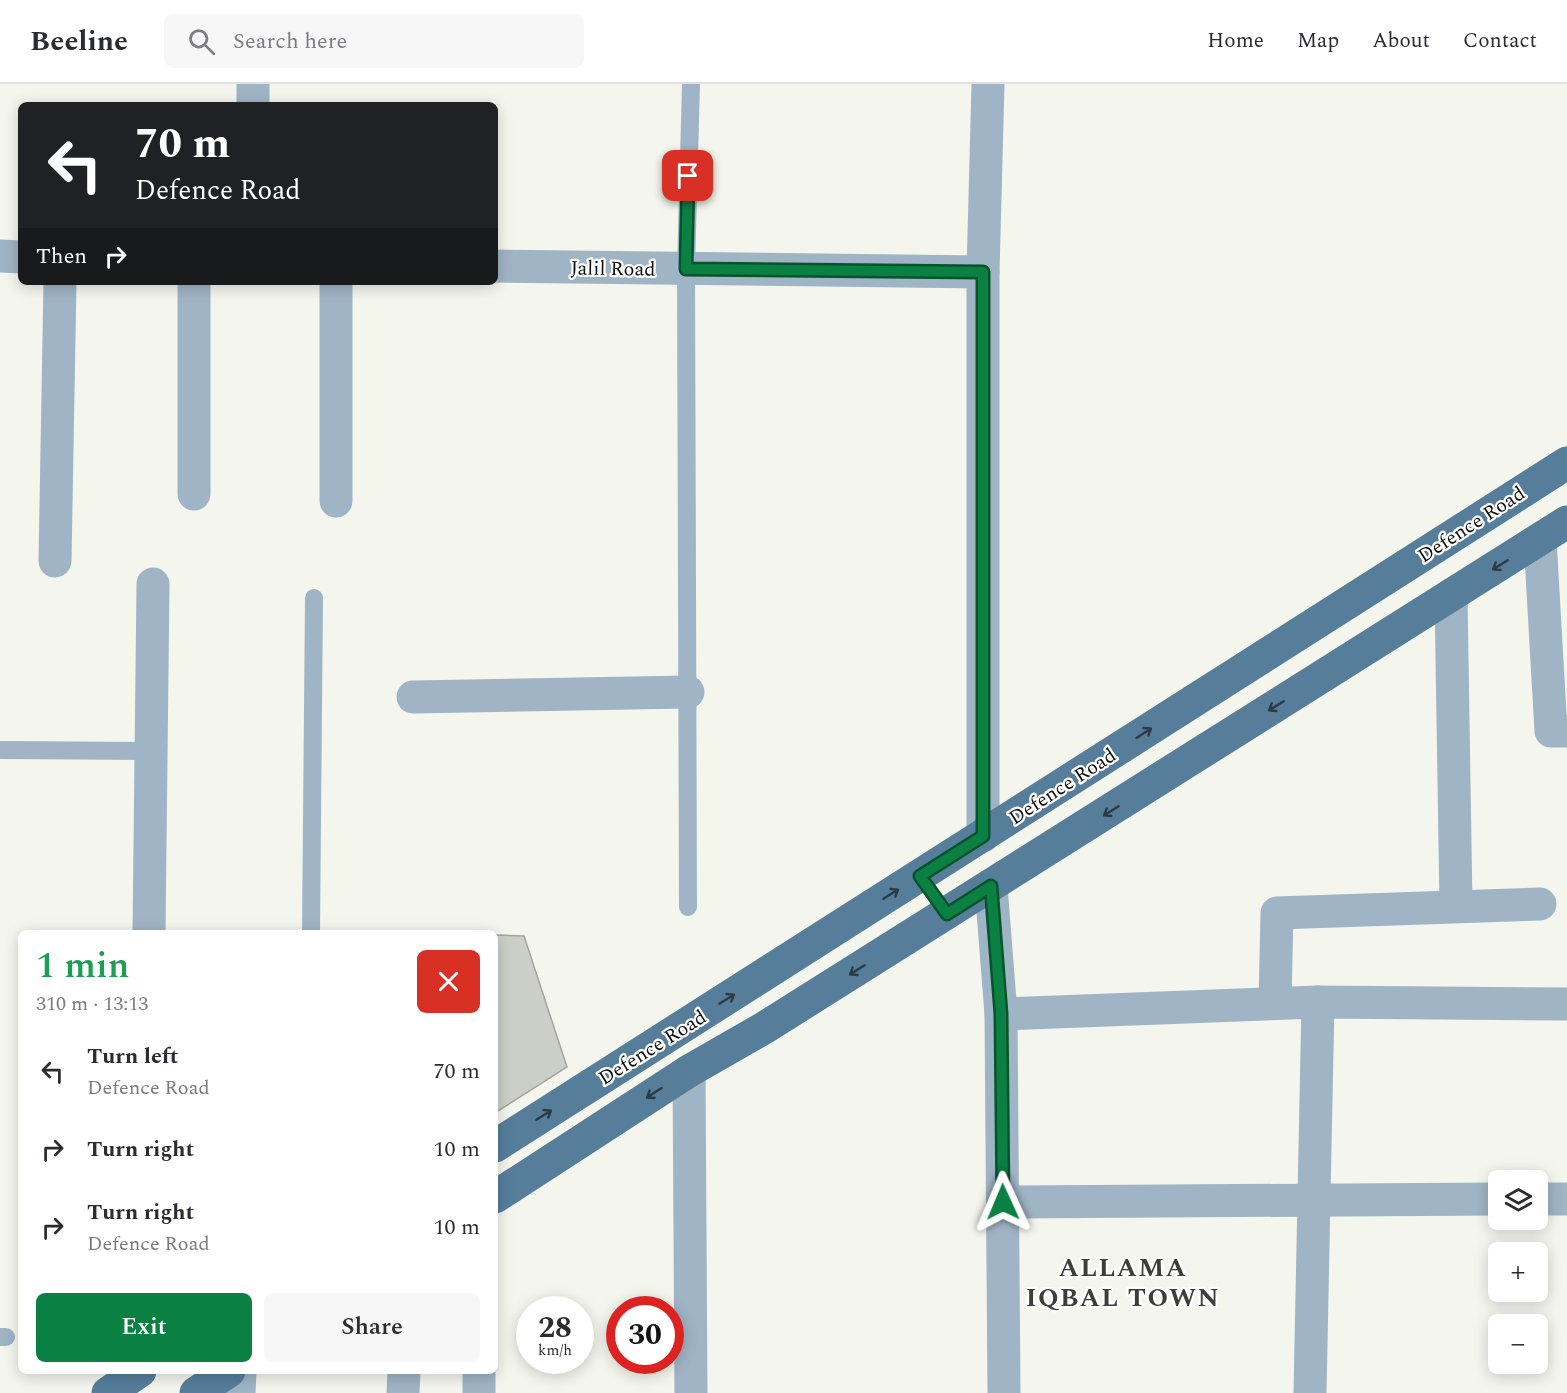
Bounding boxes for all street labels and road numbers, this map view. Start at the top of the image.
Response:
street label: Jalil Road [570,253,656,285]
street label: Defence Road [1412,479,1531,571]
street label: Defence Road [1003,741,1122,833]
street label: Defence Road [593,1003,713,1093]

